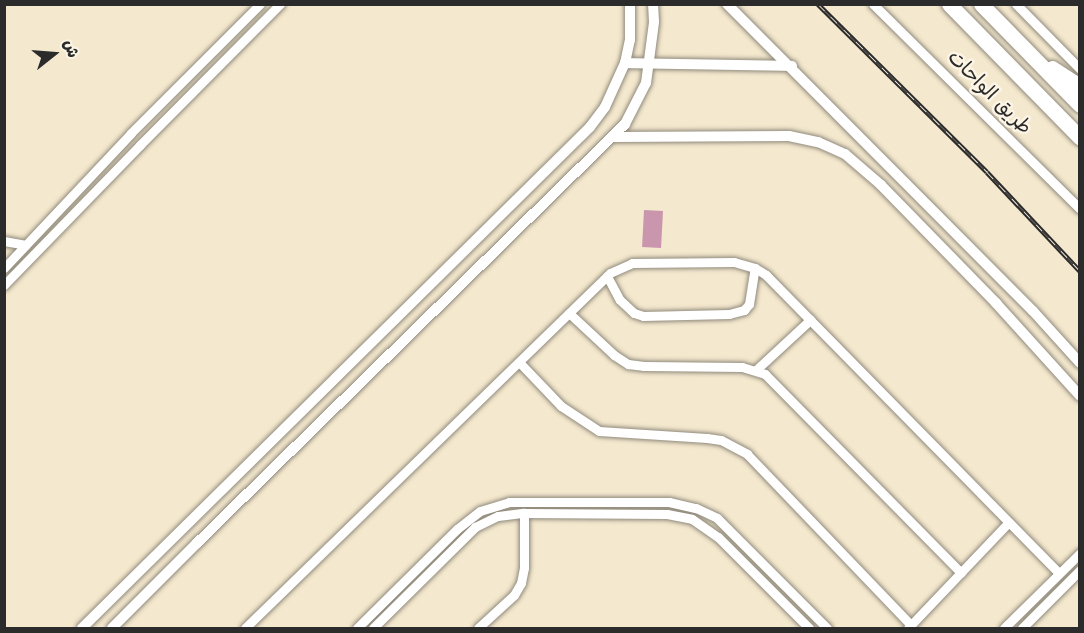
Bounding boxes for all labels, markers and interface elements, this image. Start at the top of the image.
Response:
north arrow [24,24,84,84]
text: ش [60,38,82,60]
street label: طريق الواحات [943,45,1037,139]

